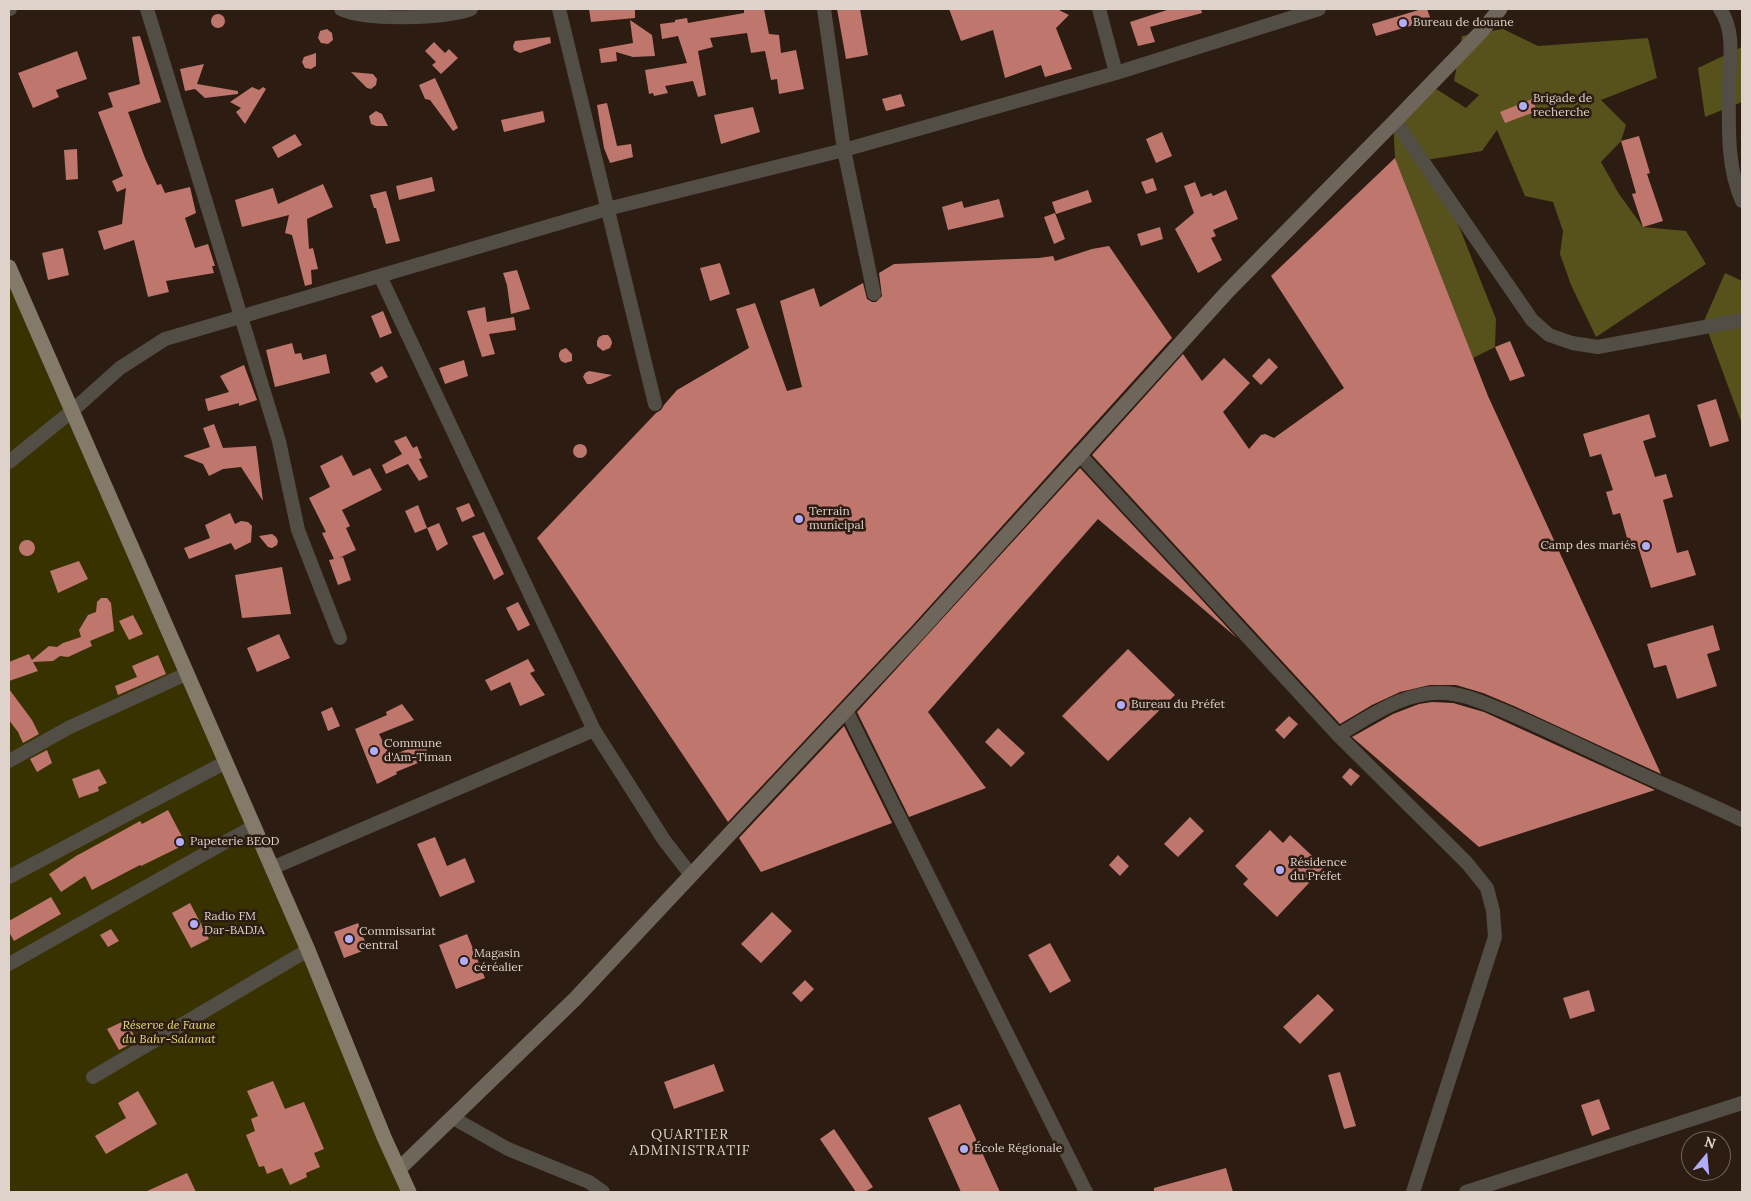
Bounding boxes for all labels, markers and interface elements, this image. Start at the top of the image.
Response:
place label: Bureau de douane [1413,16,1514,30]
marker: Bureau de douane [1397,17,1409,29]
place label: Brigade de recherche [1533,92,1592,120]
marker: Brigade de recherche [1517,100,1529,112]
place label: Terrain municipal [809,505,864,533]
marker: Terrain municipal [793,513,805,525]
place label: Camp des mariés [1540,539,1636,553]
marker: Camp des mariés [1640,540,1652,552]
place label: Bureau du Préfet [1131,698,1225,712]
marker: Bureau du Préfet [1115,699,1127,711]
place label: Commune d'Am-Timan [384,737,452,765]
marker: Commune d'Am-Timan [368,745,380,757]
place label: Papeterie BEOD [190,835,280,849]
marker: Papeterie BEOD [174,836,186,848]
place label: Résidence du Préfet [1290,856,1347,884]
marker: Résidence du Préfet [1274,864,1286,876]
place label: Radio FM Dar-BADJA [204,910,265,938]
marker: Radio FM Dar-BADJA [188,918,200,930]
place label: Commissariat central [359,925,436,953]
marker: Commissariat central [343,933,355,945]
place label: Magasin céréalier [474,947,523,975]
marker: Magasin céréalier [458,955,470,967]
park label: Réserve de Faune du Bahr-Salamat [122,1019,216,1047]
district label: QUARTIER ADMINISTRATIF [628,1127,752,1160]
north arrow [1681,1131,1731,1181]
text: N [1702,1132,1718,1153]
place label: École Régionale [974,1142,1062,1156]
marker: École Régionale [958,1143,970,1155]

